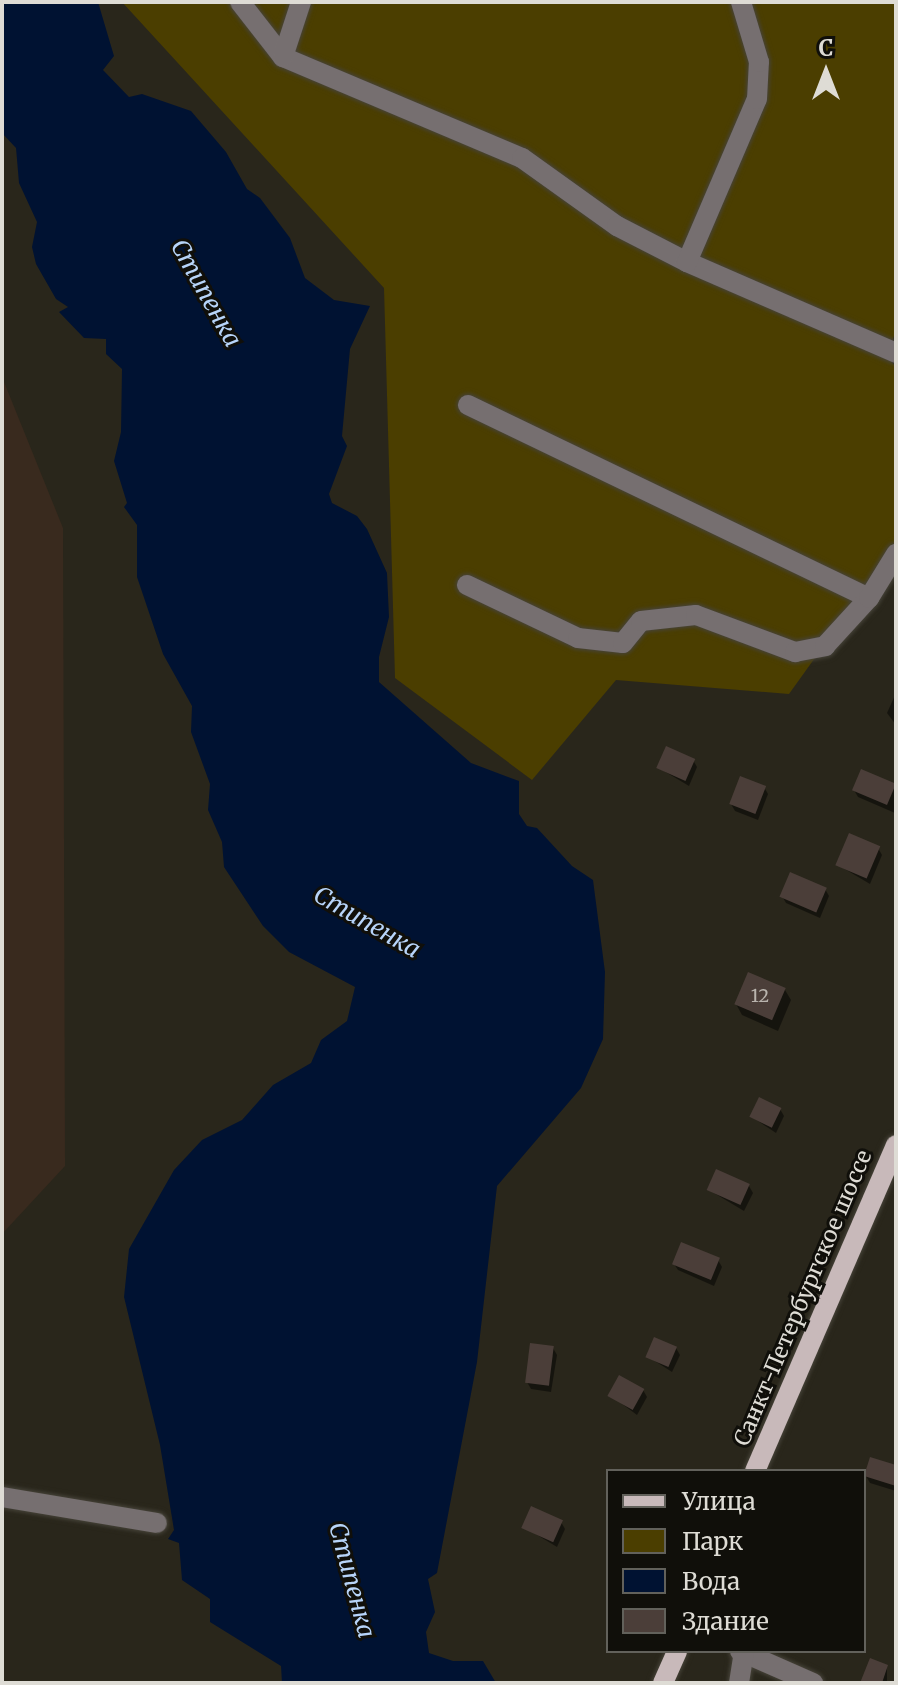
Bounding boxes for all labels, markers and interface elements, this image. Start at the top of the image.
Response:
north arrow [786,32,866,112]
text: С [819,34,833,62]
water label: Стипенка [165,234,247,352]
water label: Стипенка [308,880,426,964]
house number: 12 [751,985,769,1007]
street label: Санкт-Петербургское шоссе [729,1146,877,1450]
legend [606,1469,866,1653]
text: Улица [682,1486,756,1517]
water label: Стипенка [323,1519,381,1641]
text: Парк [682,1526,743,1557]
text: Вода [682,1566,740,1597]
text: Здание [682,1606,769,1637]

